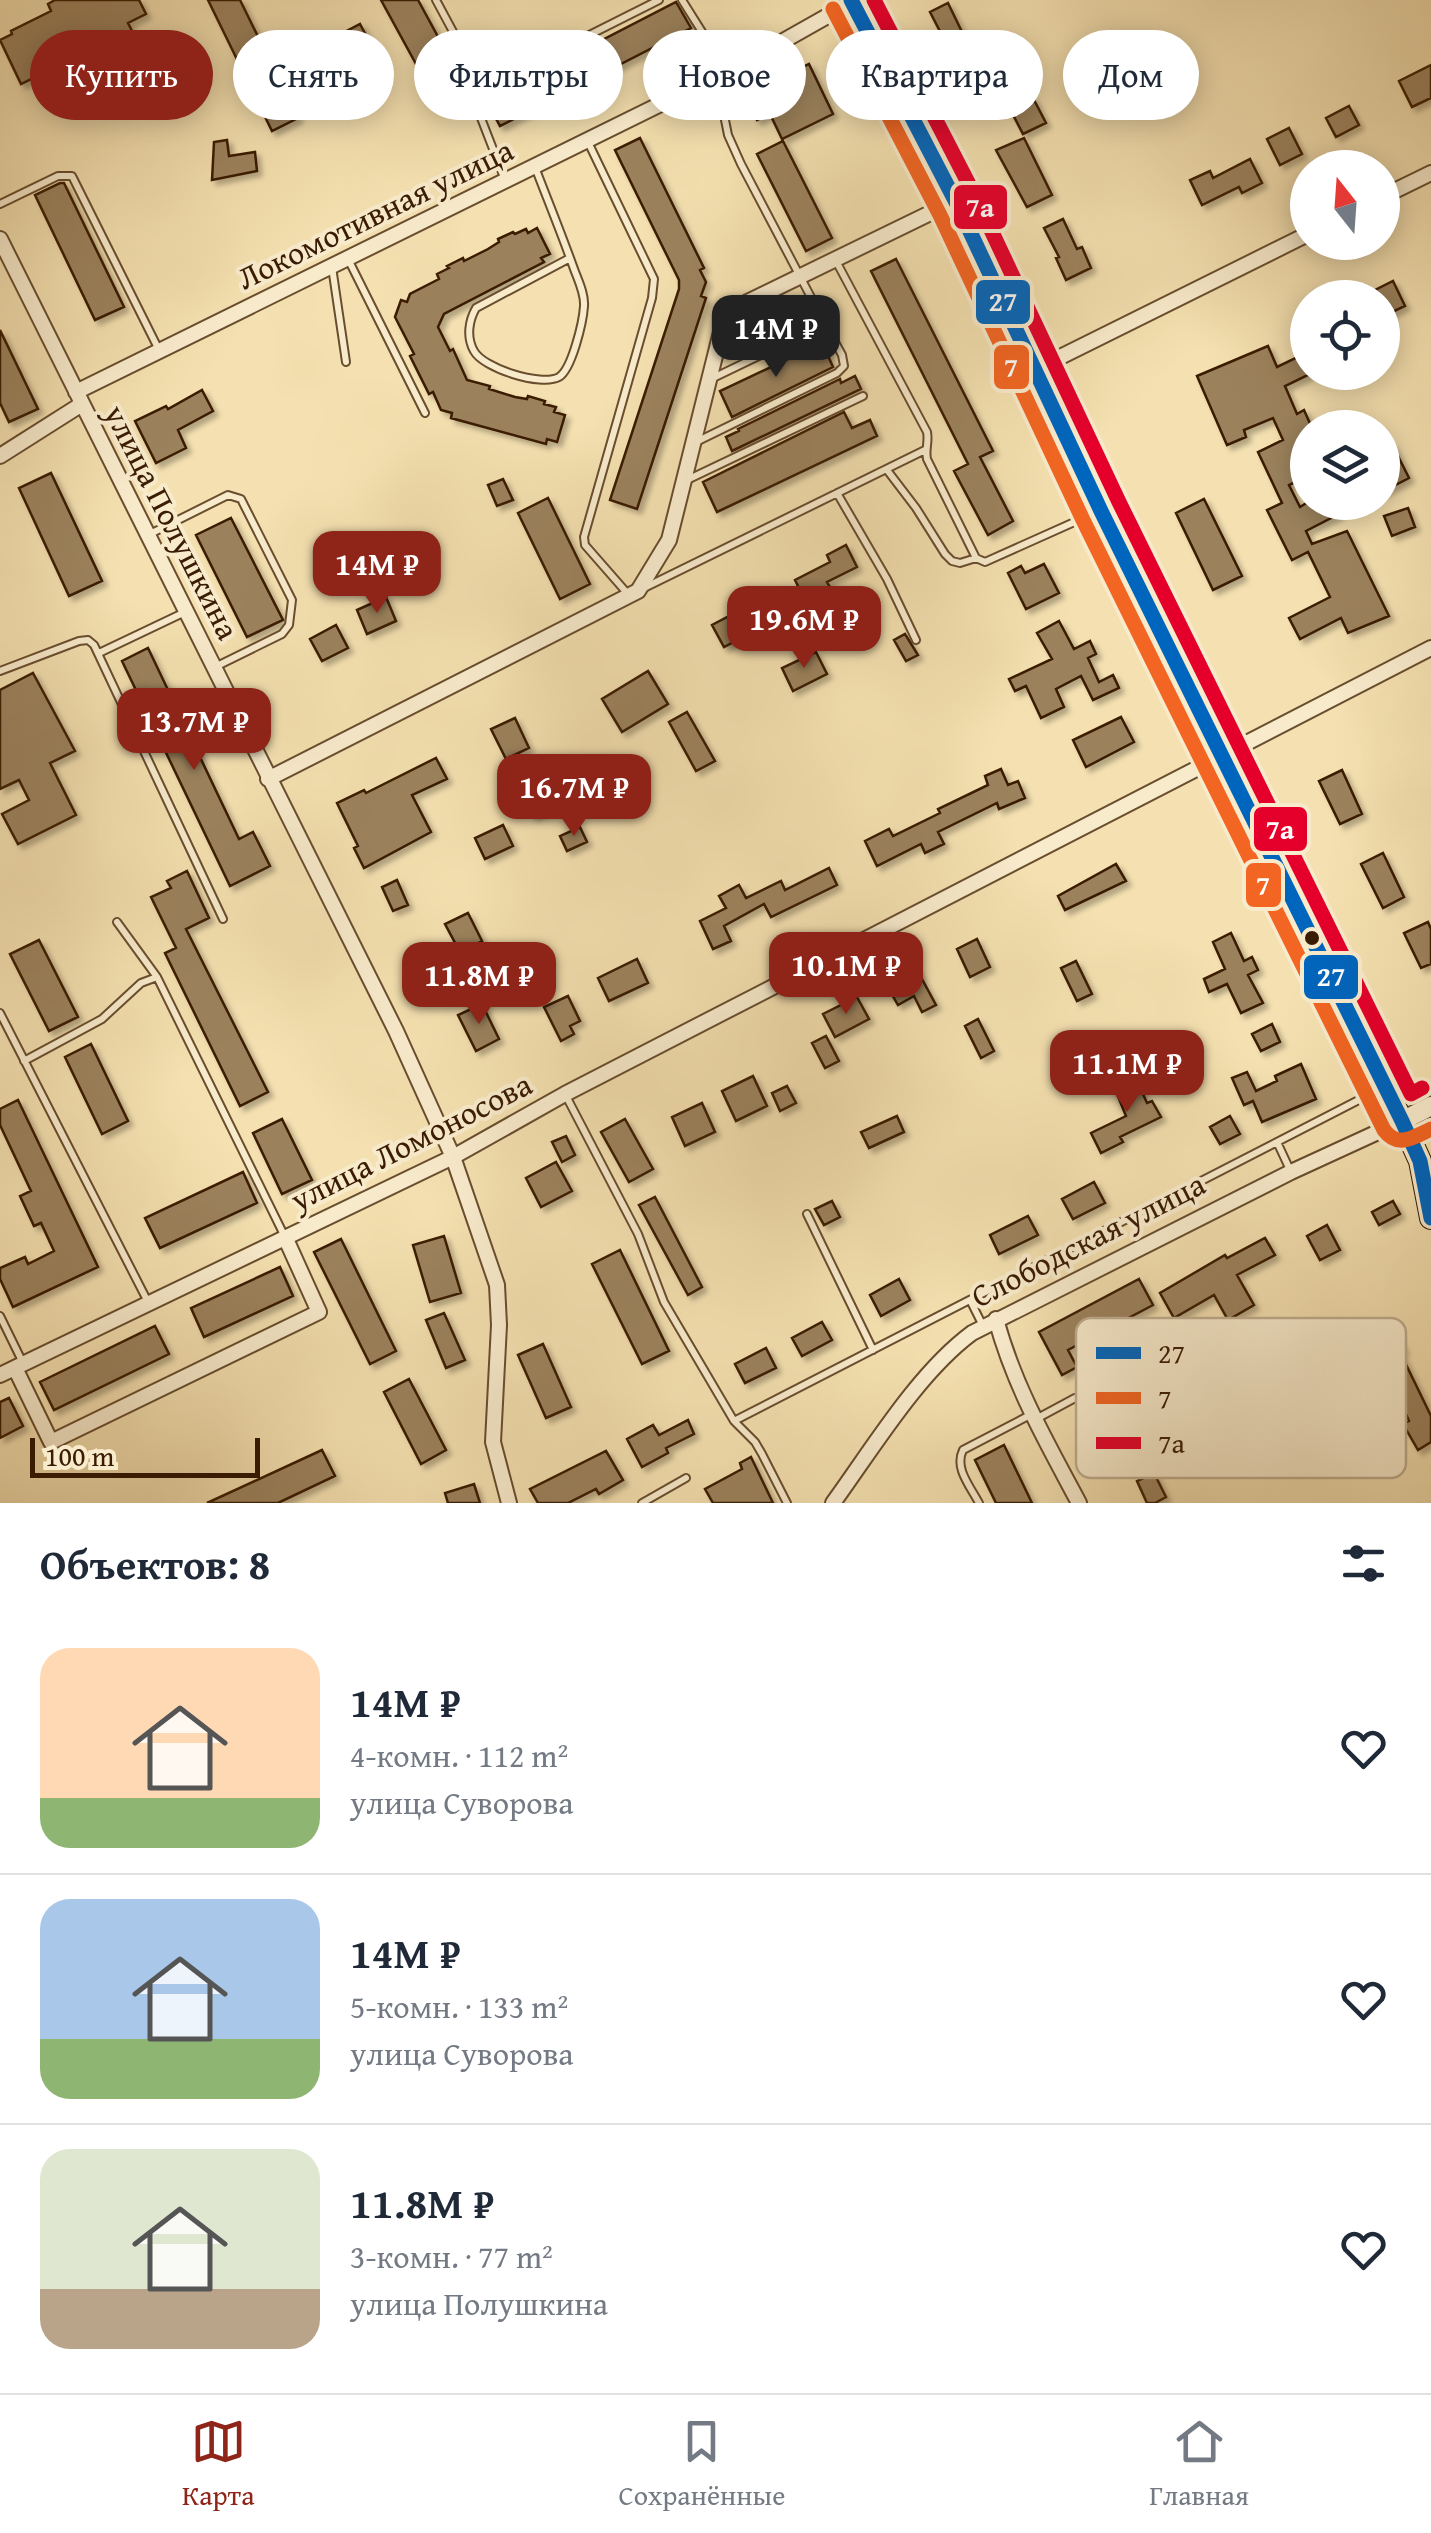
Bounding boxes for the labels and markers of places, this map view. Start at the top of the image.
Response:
pin: 14M ₽ [706,295,846,380]
pin: 14M ₽ [307,531,447,616]
pin: 19.6M ₽ [712,586,896,671]
pin: 13.7M ₽ [102,688,286,773]
pin: 16.7M ₽ [482,754,666,839]
unlabelled marker [1302,928,1322,948]
pin: 10.1M ₽ [754,932,938,1017]
pin: 11.8M ₽ [387,942,571,1027]
pin: 11.1M ₽ [1035,1030,1219,1115]

